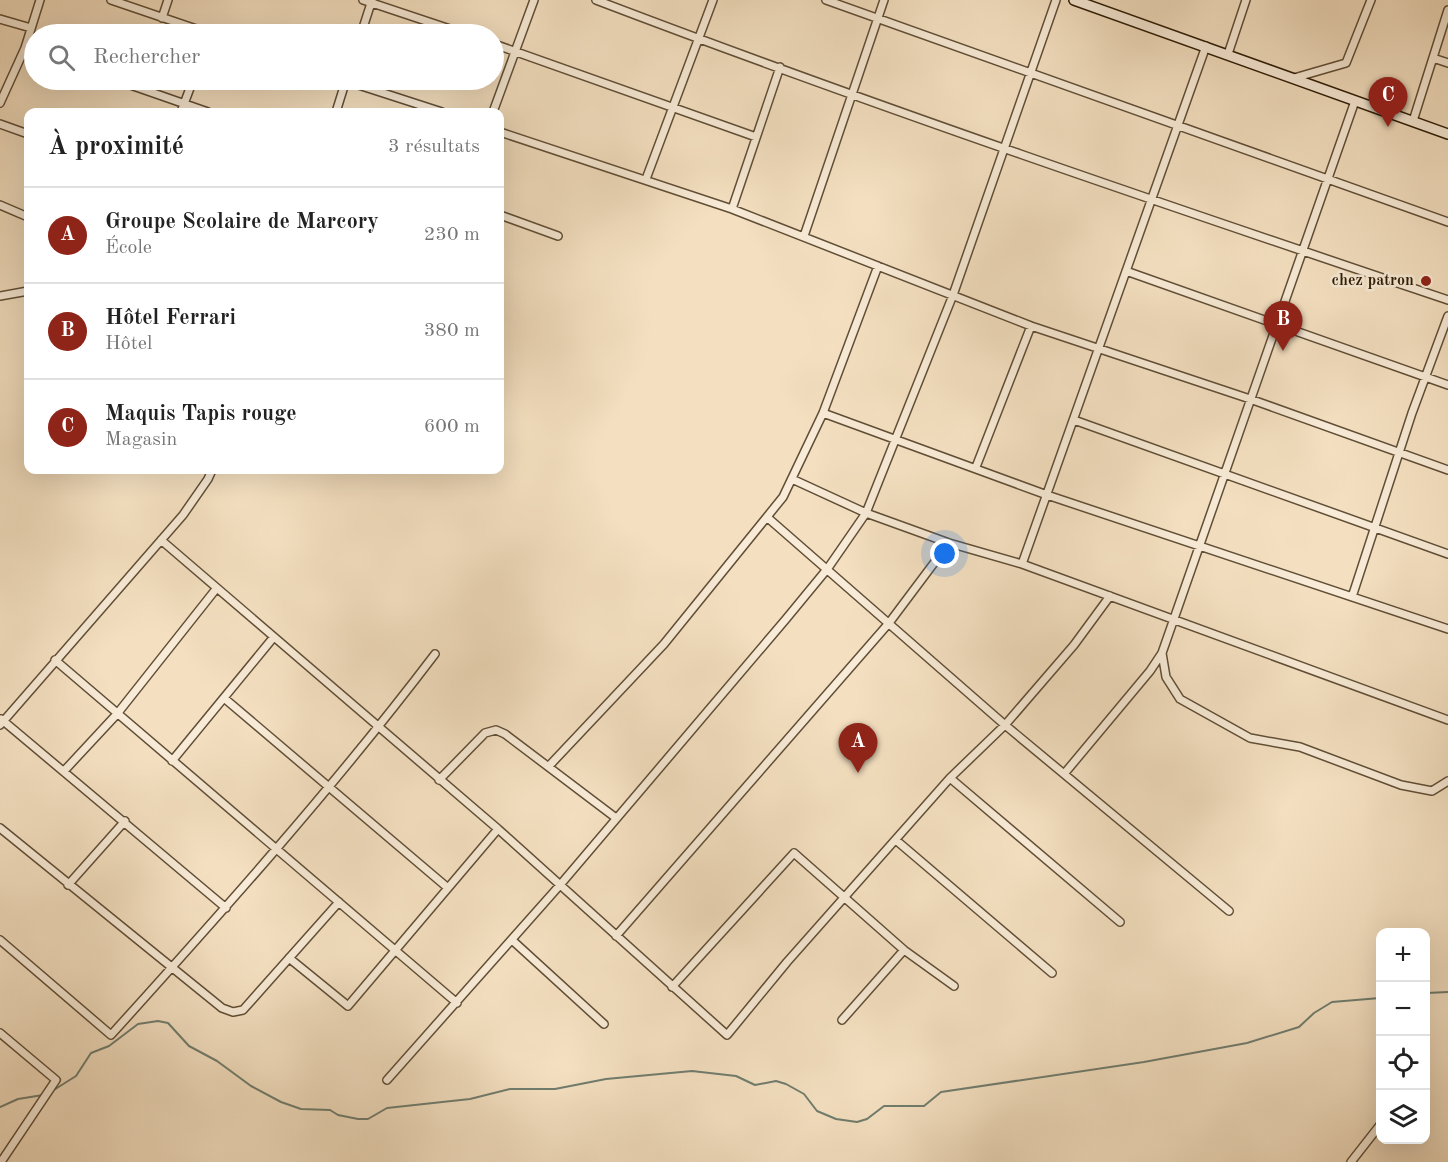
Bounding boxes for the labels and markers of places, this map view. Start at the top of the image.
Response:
pin: C [1368,78,1408,127]
place label: chez patron [1332,273,1414,289]
marker: chez patron [1419,274,1433,288]
pin: B [1264,302,1302,351]
pin: A [838,724,878,773]

